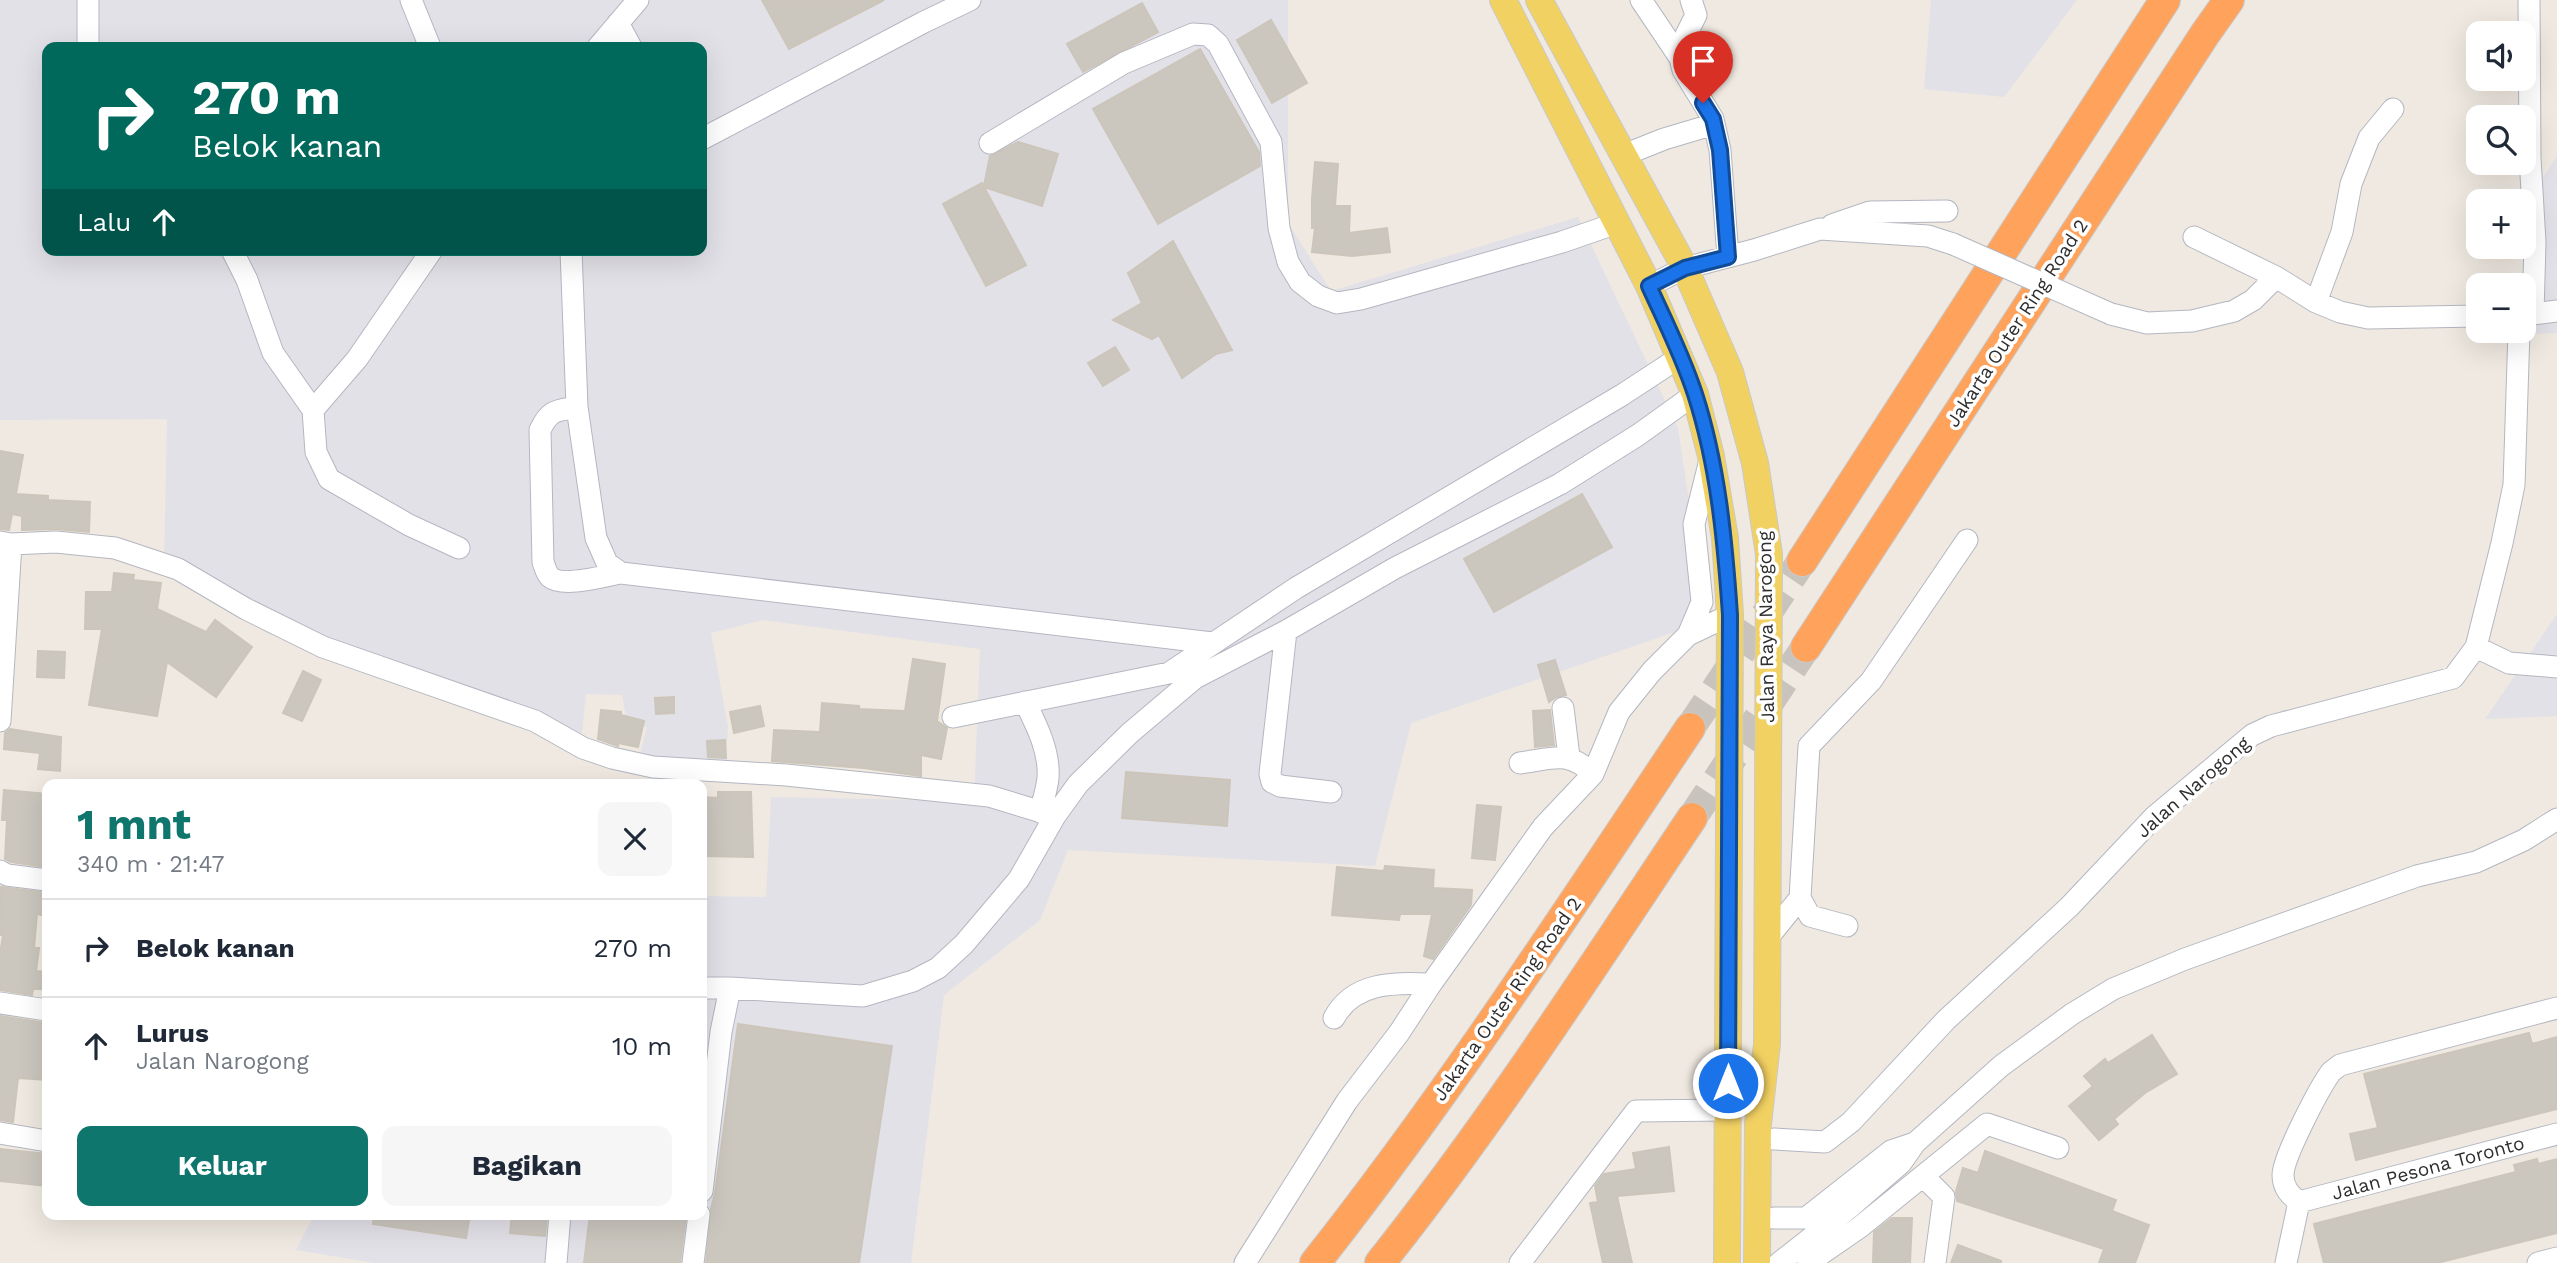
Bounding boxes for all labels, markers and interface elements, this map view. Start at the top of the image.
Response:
map controls [2466,21,2536,343]
button: sound [2466,21,2536,91]
pin [1673,31,1733,103]
icon: arrive [1684,42,1722,80]
text: 270 m [192,68,341,126]
icon: right [77,70,168,161]
button: search [2466,105,2536,175]
text: Belok kanan [192,127,382,165]
button: + [2466,189,2536,259]
icon: ahead [145,203,183,241]
text: Lalu [77,207,131,237]
street label: Jakarta Outer Ring Road 2 [1941,215,2093,431]
button: − [2466,273,2536,343]
street label: Jalan Raya Narogong [1753,530,1779,723]
street label: Jalan Narogong [2132,731,2255,843]
text: 1 mnt [77,800,191,849]
button: close [598,802,672,876]
text: 340 m · 21:47 [77,851,224,878]
street label: Jakarta Outer Ring Road 2 [1428,893,1586,1105]
icon: right [77,929,115,967]
text: Belok kanan [136,933,295,963]
text: 270 m [593,933,672,963]
text: Lurus [136,1018,209,1048]
icon: ahead [77,1027,115,1065]
text: 10 m [612,1031,672,1061]
position arrow [1691,1046,1765,1120]
text: Jalan Narogong [136,1048,309,1075]
button: Keluar [77,1126,368,1206]
button: Bagikan [382,1126,672,1206]
street label: Jalan Pesona Toronto [2329,1131,2527,1205]

